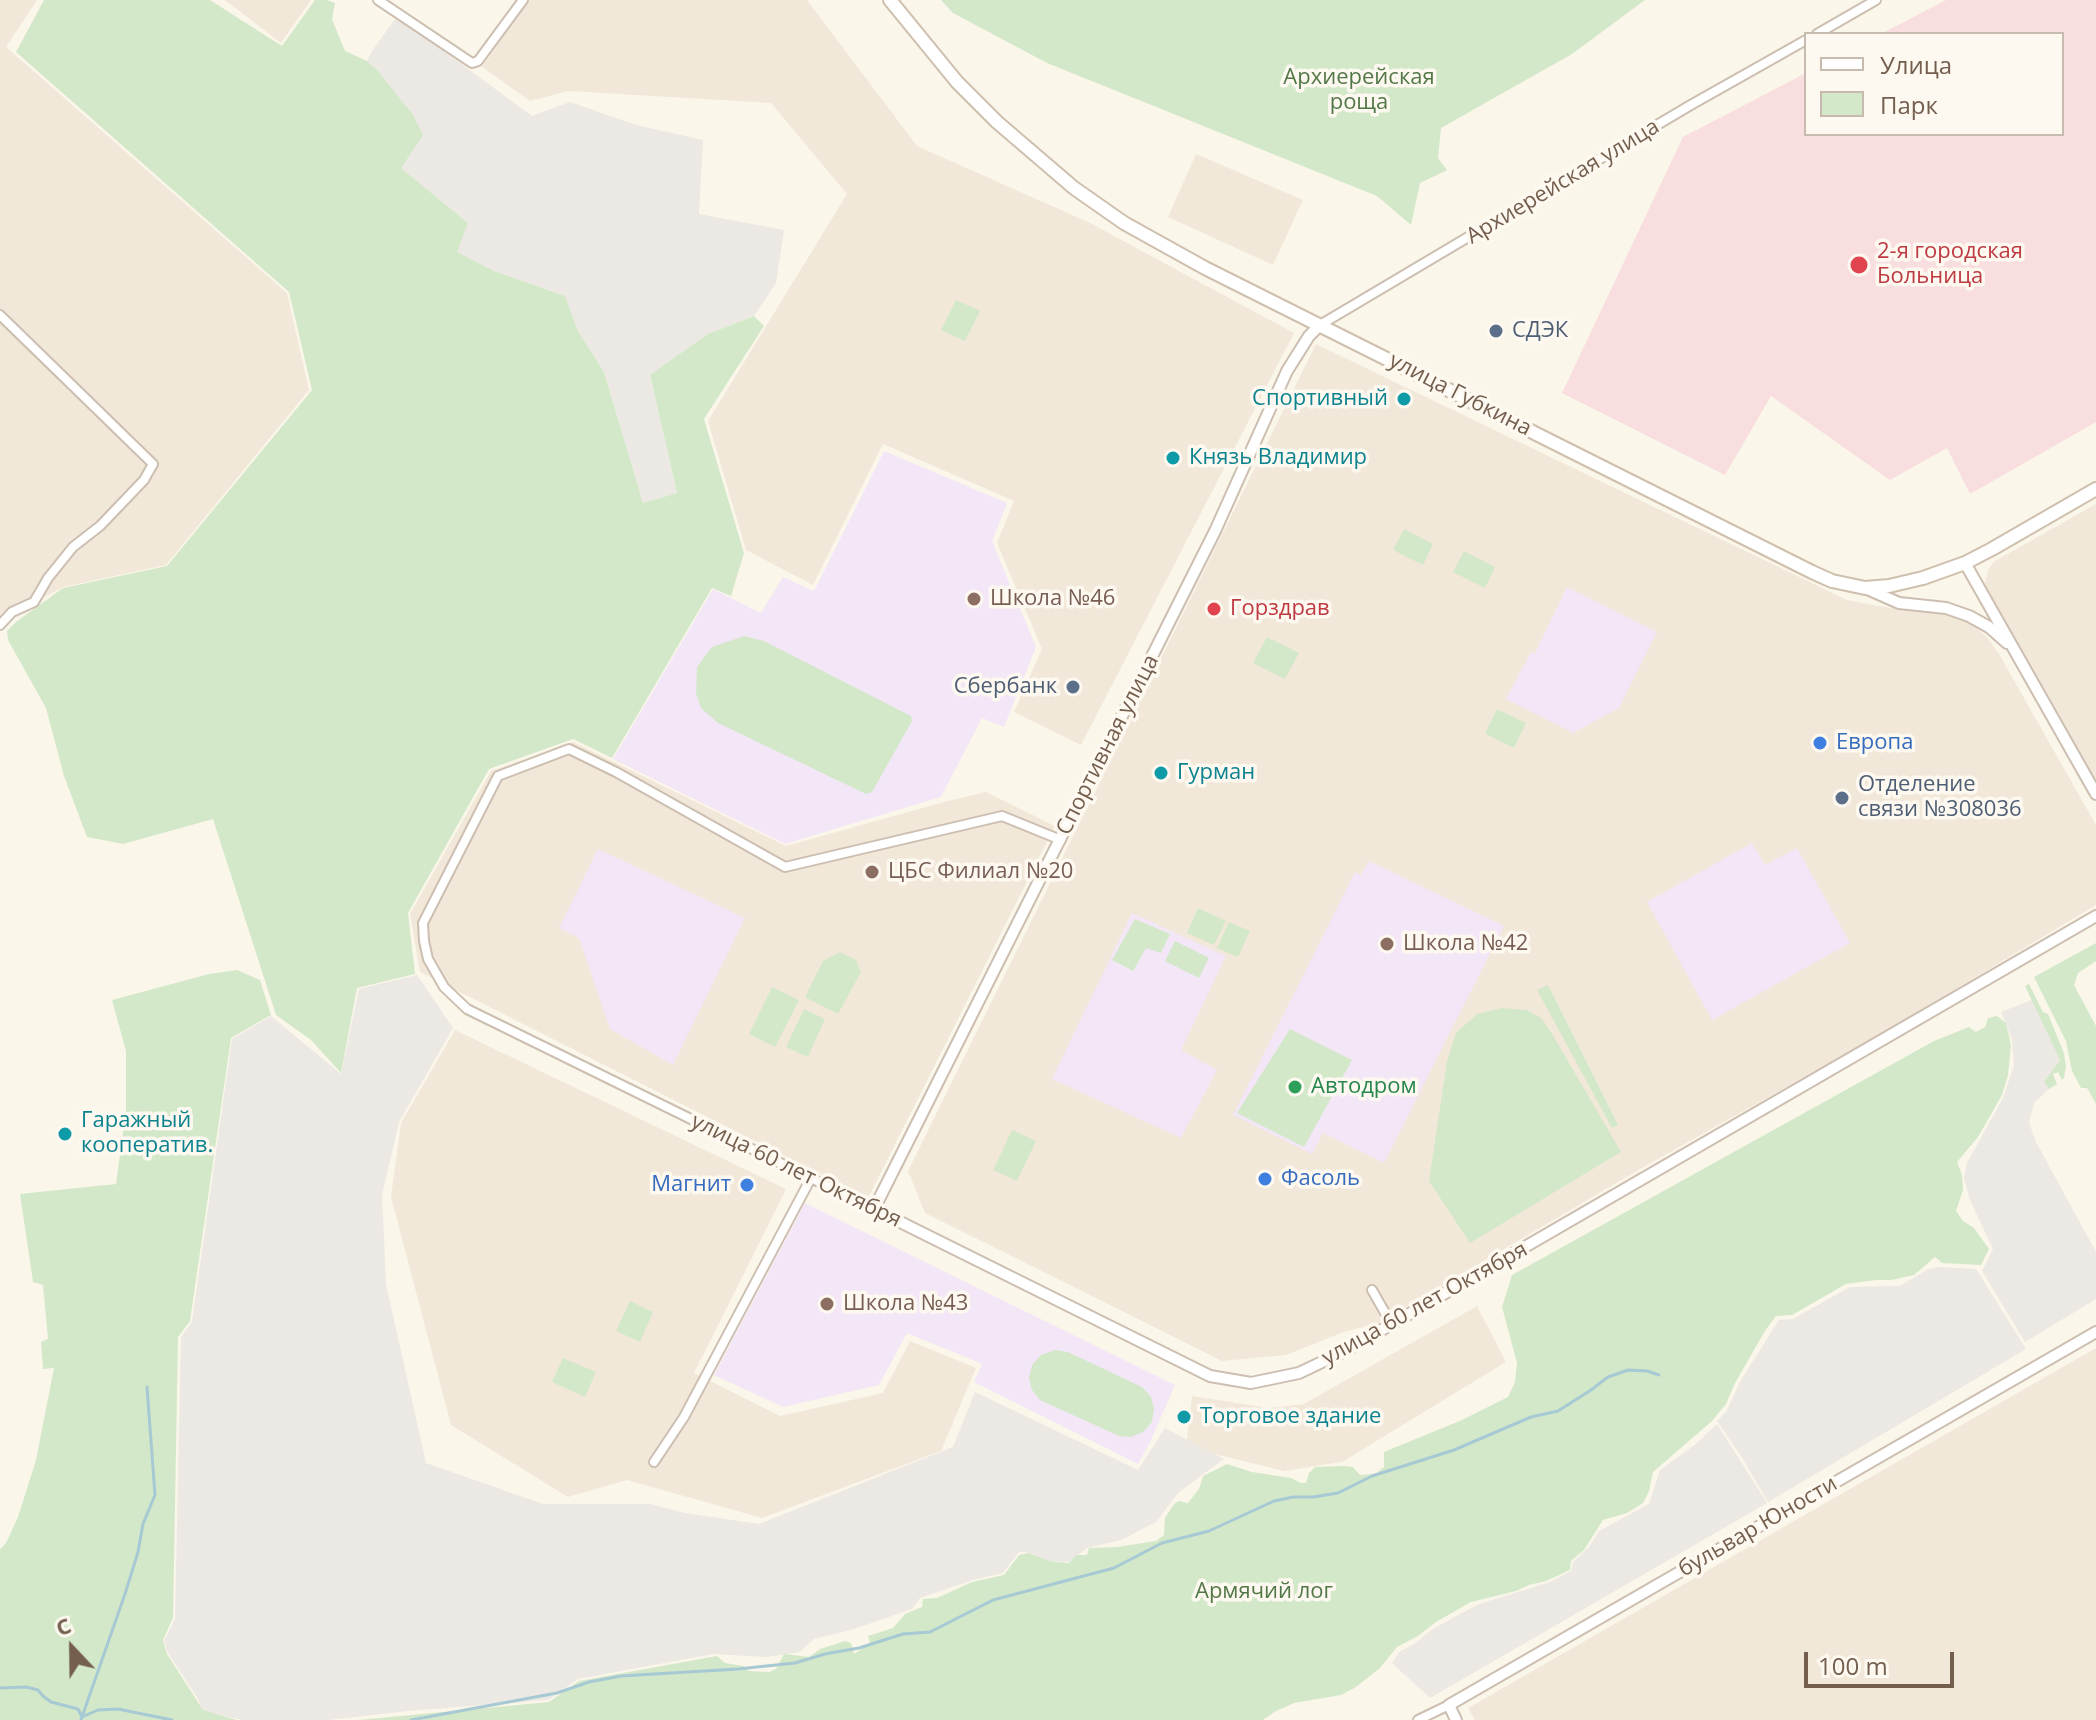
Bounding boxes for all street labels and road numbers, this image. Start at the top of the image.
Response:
street label: Архиерейская улица [1462,114,1664,250]
street label: улица Губкина [1384,348,1536,442]
street label: Спортивная улица [1051,650,1165,840]
street label: улица 60 лет Октября [686,1109,906,1233]
street label: улица 60 лет Октября [1318,1236,1532,1372]
street label: бульвар Юности [1674,1471,1842,1583]

